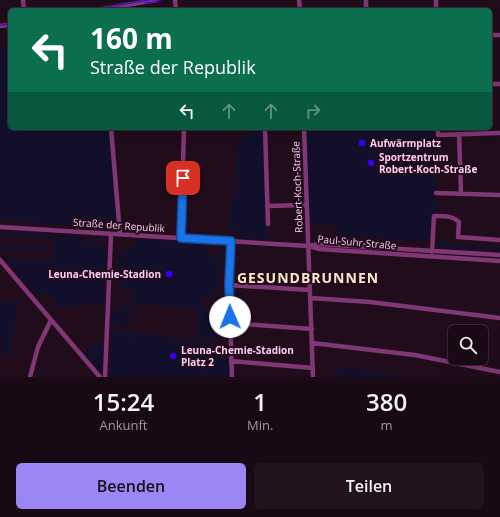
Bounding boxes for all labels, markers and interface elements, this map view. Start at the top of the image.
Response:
text: 160 m [90,19,173,57]
icon: left [24,24,76,76]
text: Straße der Republik [90,55,256,79]
icon: left [176,100,198,122]
icon: ahead [218,100,240,122]
icon: ahead [260,100,282,122]
icon: right [302,100,324,122]
place label: Aufwärmplatz [370,136,441,150]
marker: Aufwärmplatz [357,138,367,148]
street label: Robert-Koch-Straße [288,141,306,233]
place label: Sportzentrum Robert-Koch-Straße [379,150,477,176]
marker: Sportzentrum Robert-Koch-Straße [366,158,376,168]
pin [166,161,200,195]
icon: arrive [172,167,194,189]
street label: Straße der Republik [73,215,166,235]
street label: Paul-Suhr-Straße [317,232,397,252]
place label: Leuna-Chemie-Stadion [48,267,161,281]
district label: GESUNDBRUNNEN [237,268,379,287]
marker: Leuna-Chemie-Stadion [164,269,174,279]
position arrow [209,296,251,338]
map controls [448,325,488,365]
button: search [448,325,488,365]
place label: Leuna-Chemie-Stadion Platz 2 [181,343,294,369]
marker: Leuna-Chemie-Stadion Platz 2 [168,351,178,361]
text: 15:24 [93,385,154,418]
text: 1 [253,385,267,418]
text: 380 [366,385,407,418]
text: Ankunft [99,416,147,434]
text: Min. [247,416,273,434]
text: m [381,416,393,434]
button: Beenden [16,463,246,509]
button: Teilen [254,463,484,509]

